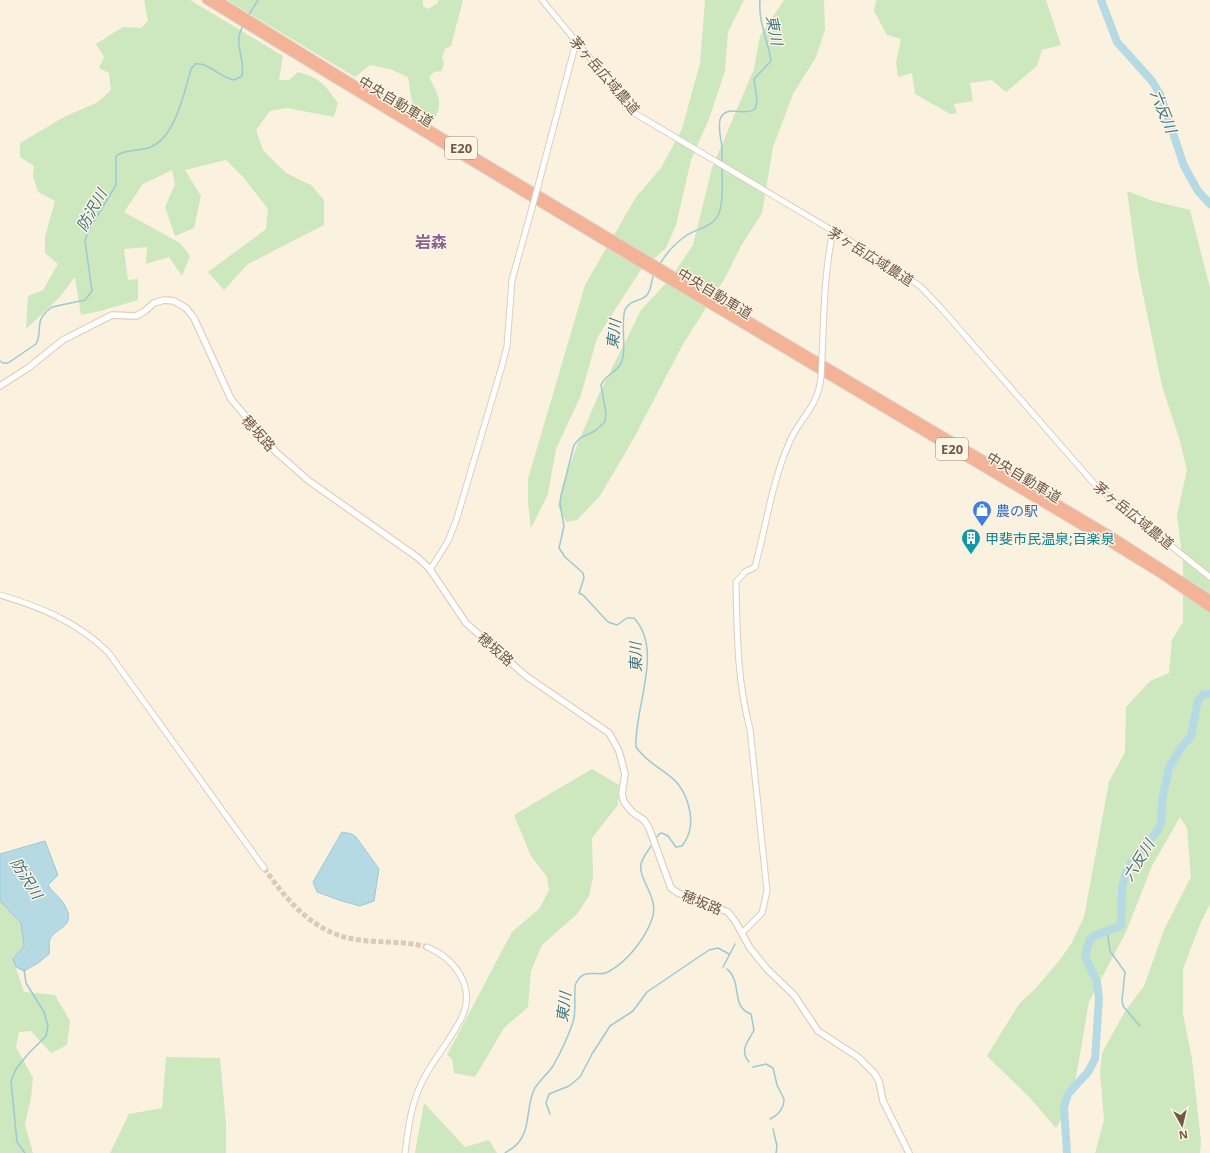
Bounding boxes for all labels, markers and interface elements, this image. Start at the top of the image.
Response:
water label: 東川 [762,13,788,49]
street label: 茅ヶ岳広域農道 [566,32,644,118]
street label: 中央自動車道 [355,71,437,131]
water label: 六反川 [1146,86,1182,137]
road number: E20 [445,137,477,159]
water label: 防沢川 [71,184,112,235]
street label: 茅ヶ岳広域農道 [824,222,918,290]
district label: 岩森 [415,231,447,253]
street label: 中央自動車道 [674,263,756,323]
water label: 東川 [601,316,625,350]
street label: 穂坂路 [238,411,280,455]
road number: E20 [936,438,968,460]
street label: 中央自動車道 [983,447,1065,507]
street label: 茅ヶ岳広域農道 [1090,477,1178,553]
shop icon: 農の駅 [971,499,993,527]
place label: 農の駅 [996,501,1038,520]
building icon: 甲斐市民温泉;百楽泉 [960,527,982,555]
place label: 甲斐市民温泉;百楽泉 [985,529,1115,548]
street label: 穂坂路 [474,628,518,670]
water label: 東川 [625,640,645,672]
water label: 六反川 [1118,834,1159,884]
water label: 防沢川 [7,854,48,904]
street label: 穂坂路 [679,885,725,919]
water label: 東川 [551,989,575,1023]
north arrow [1162,1105,1202,1145]
text: N [1178,1127,1189,1143]

